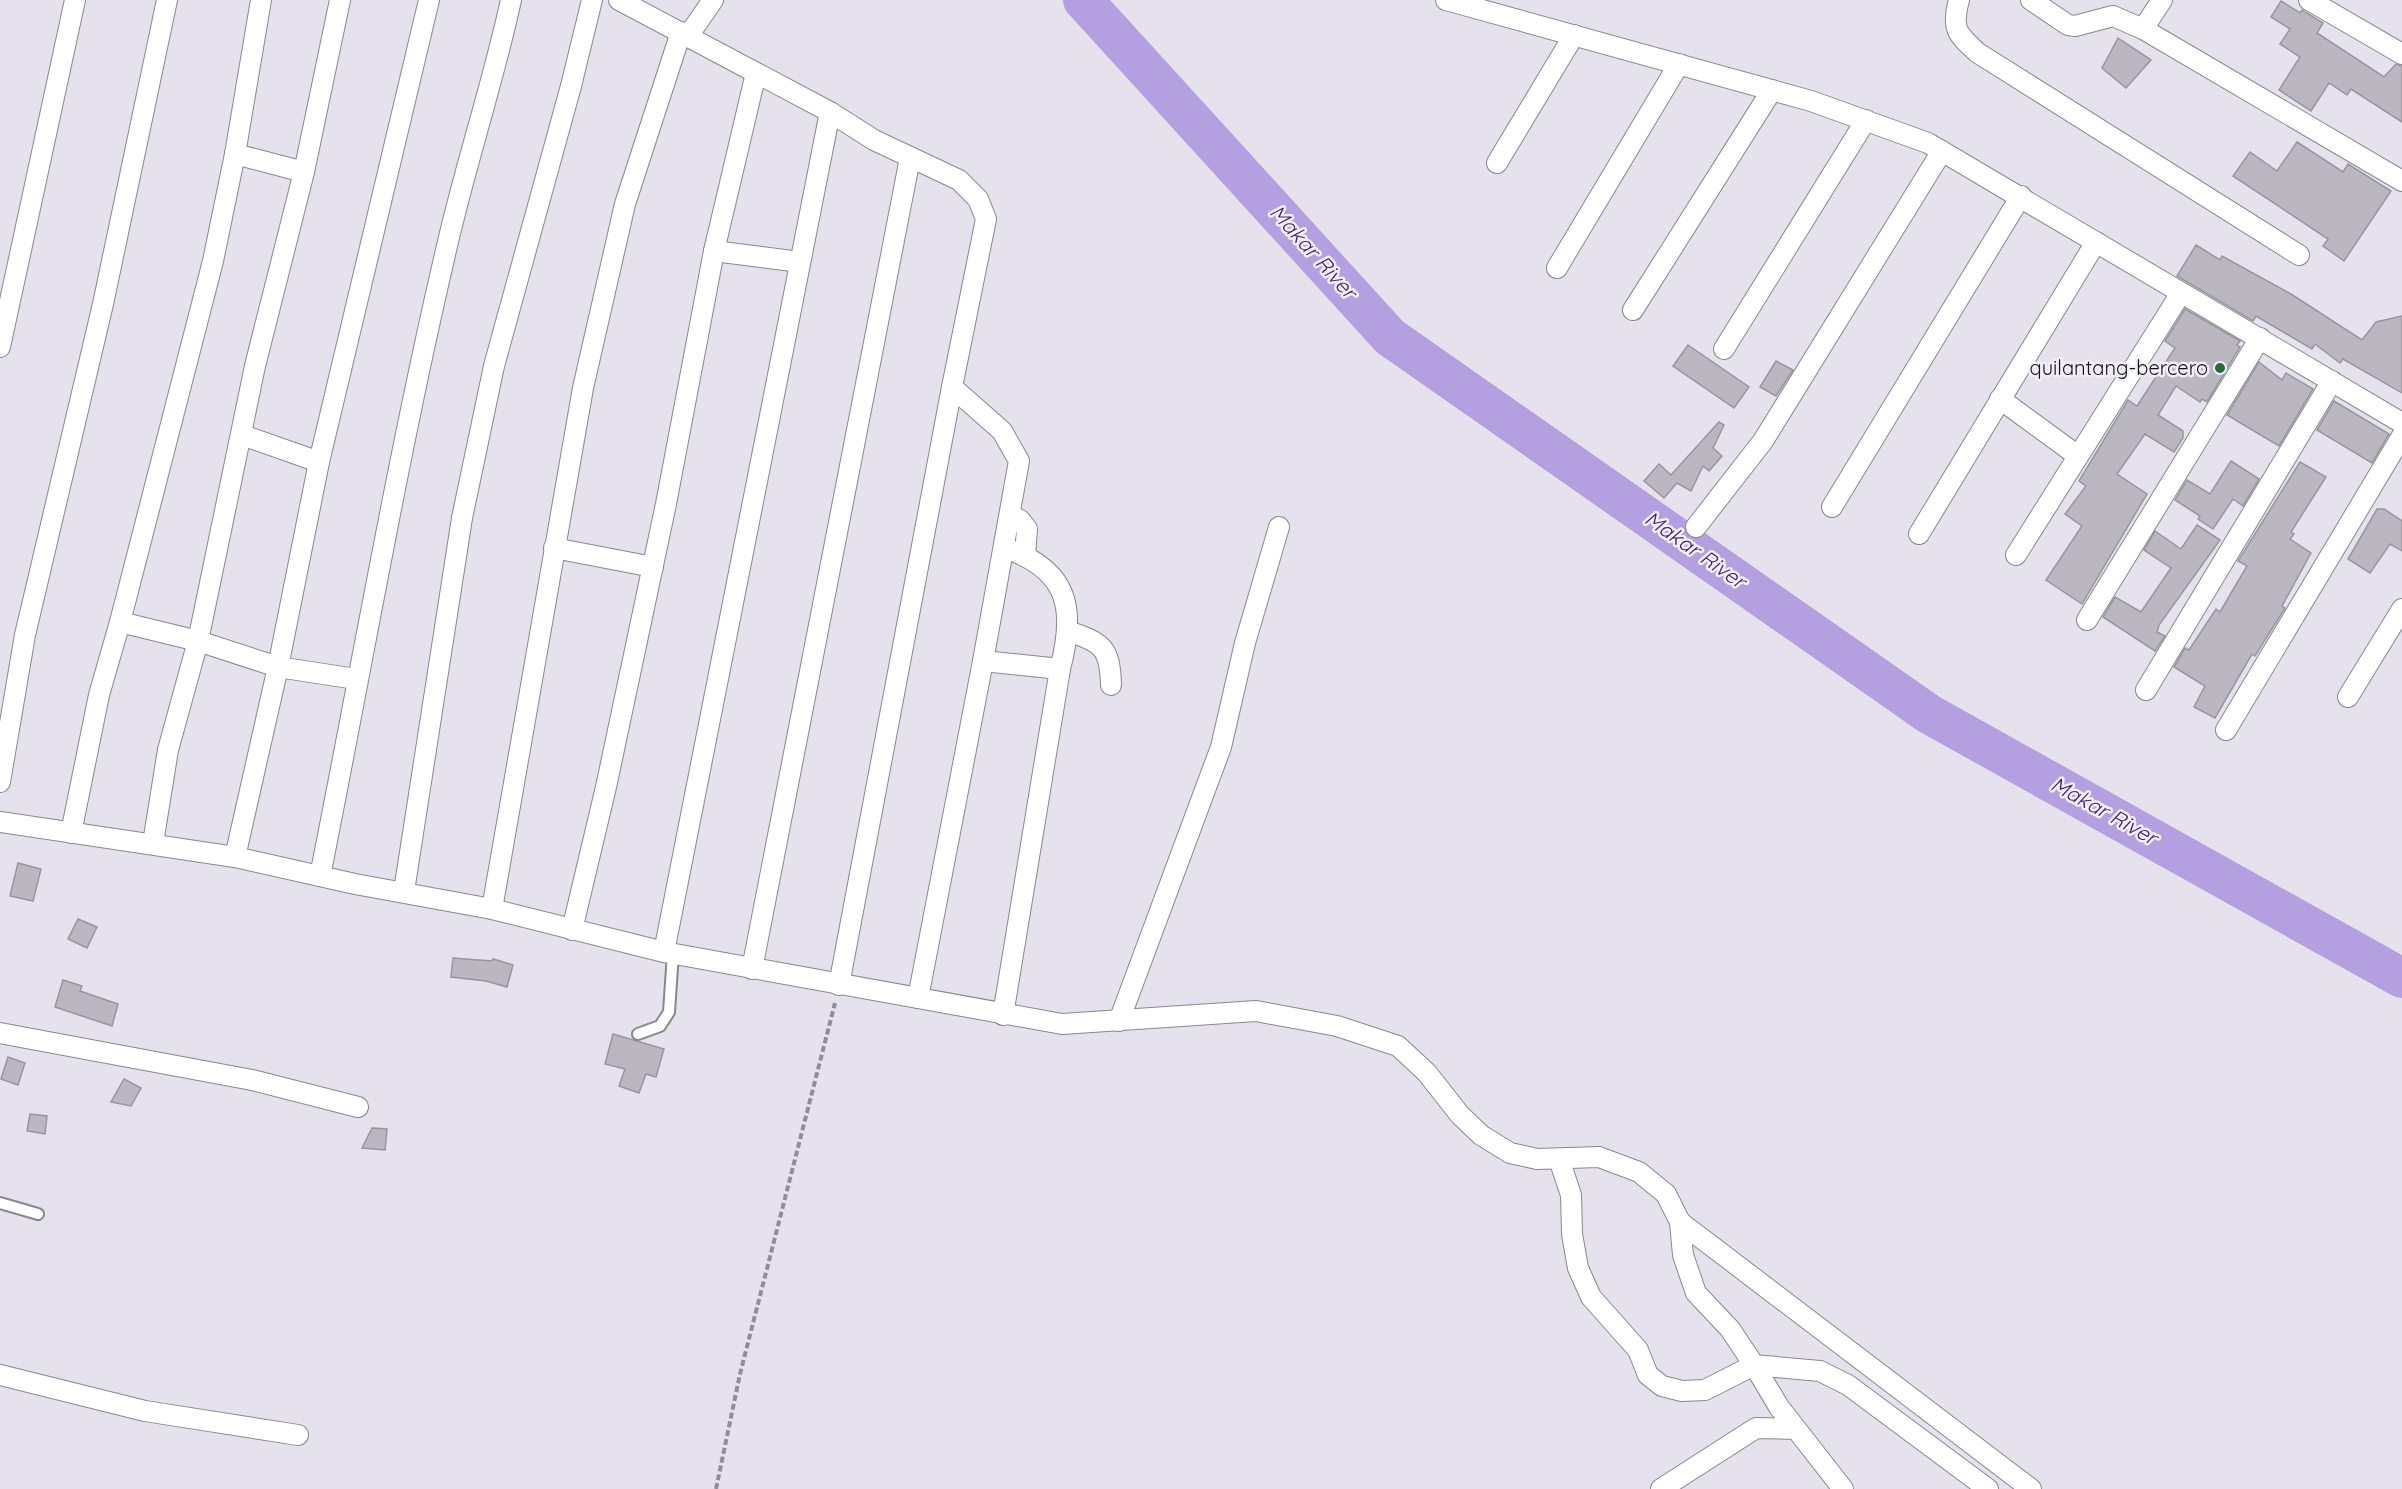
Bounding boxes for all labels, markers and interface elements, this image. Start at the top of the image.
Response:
water label: Makar River [1265,199,1365,306]
place label: quilantang-bercero [2030,355,2208,380]
marker: quilantang-bercero [2213,361,2227,375]
water label: Makar River [1640,505,1753,595]
water label: Makar River [2047,770,2165,851]

